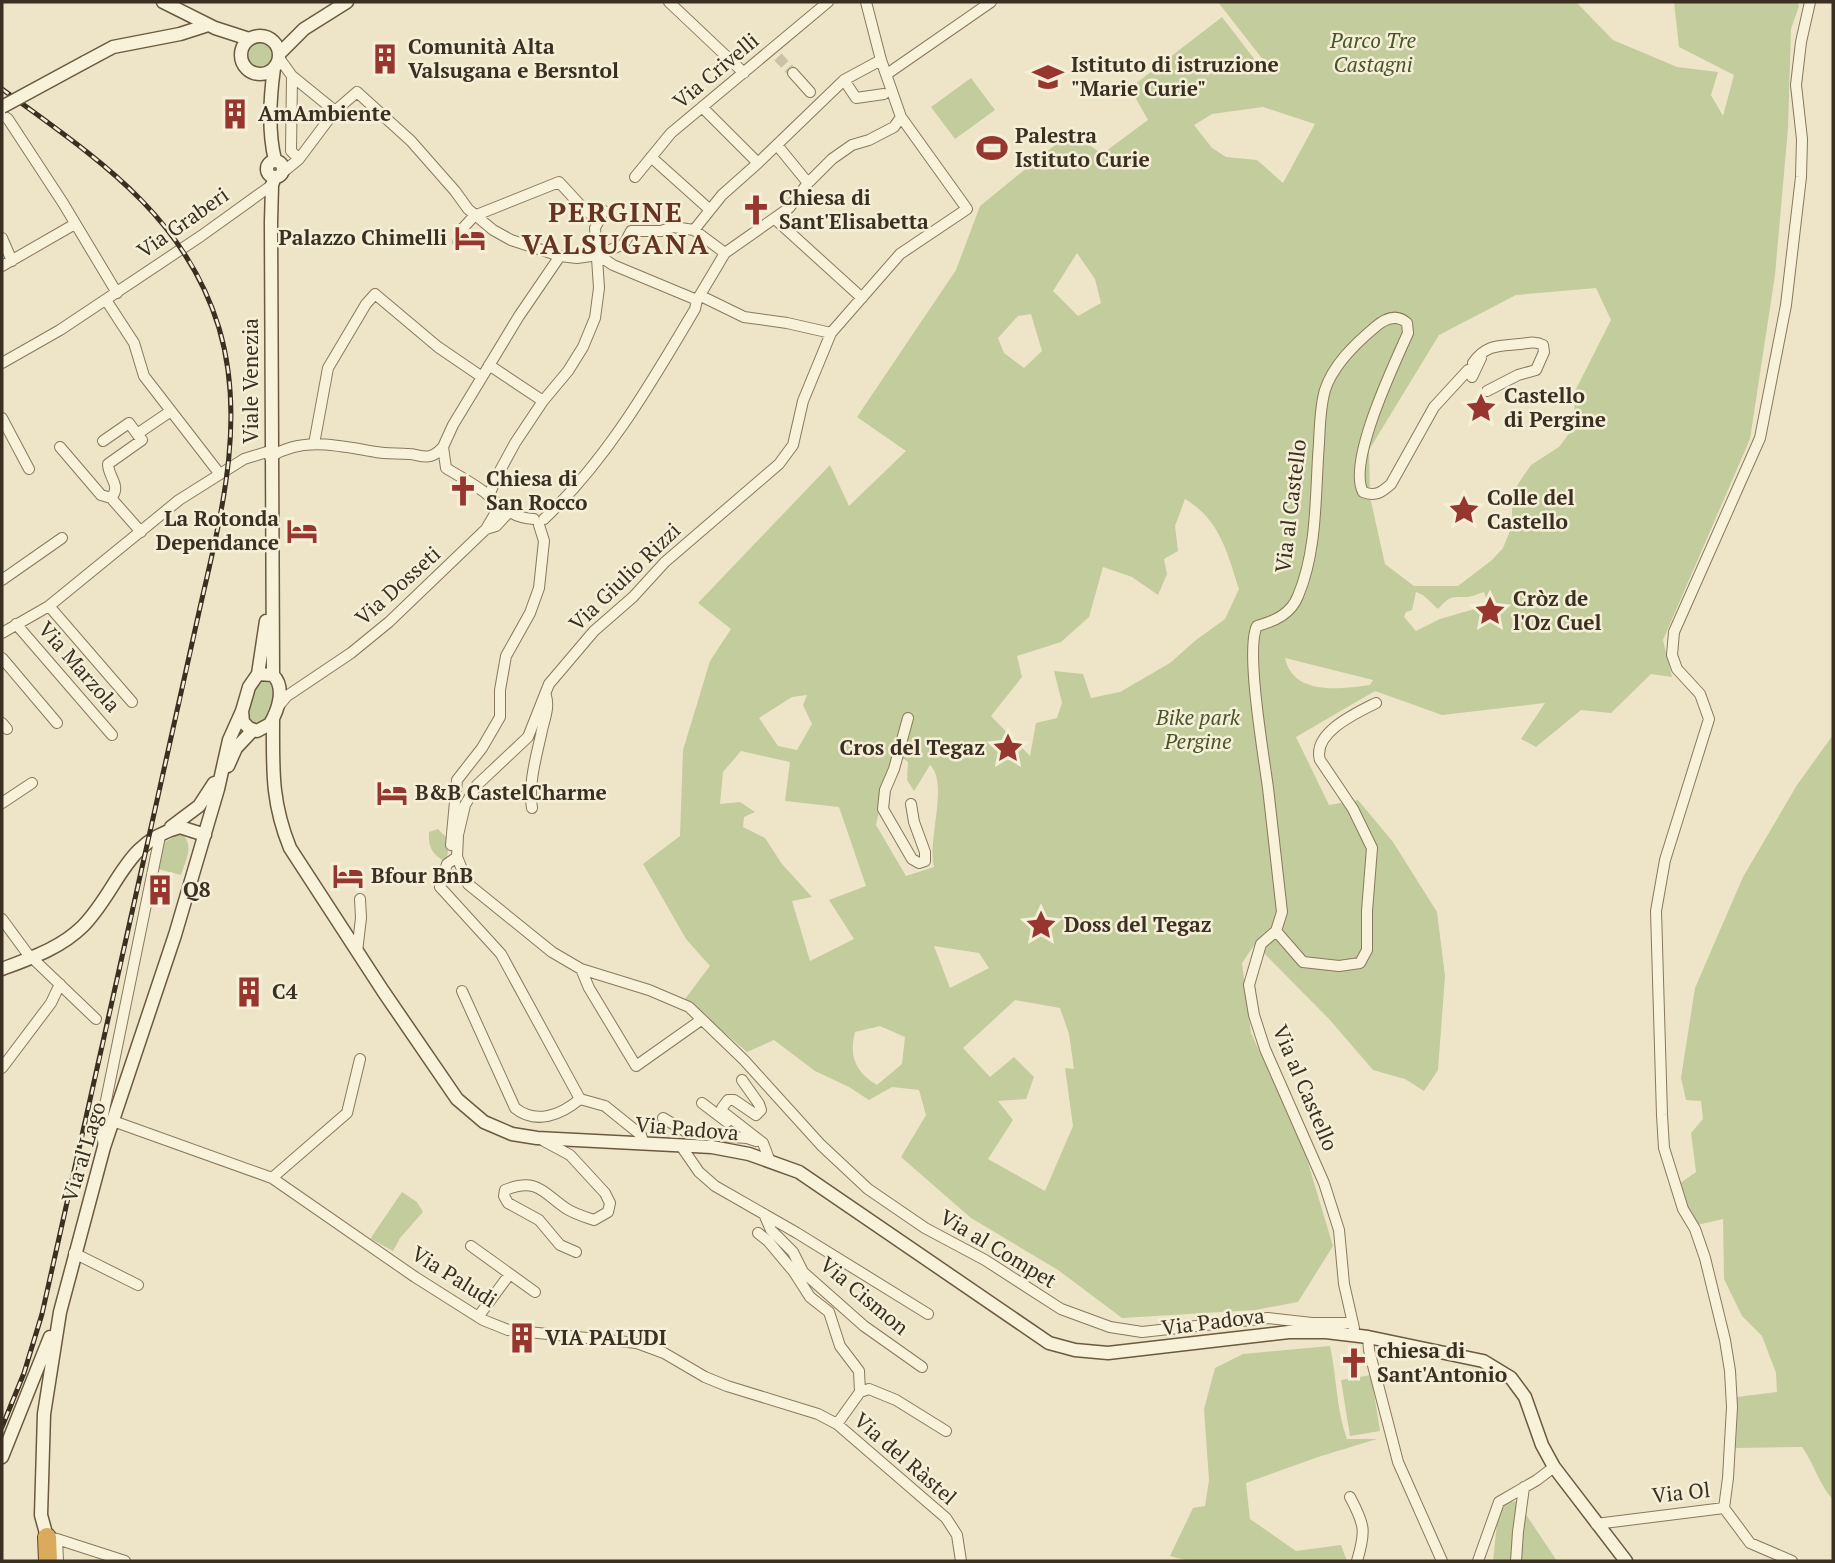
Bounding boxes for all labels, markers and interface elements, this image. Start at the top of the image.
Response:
street label: Via Crivelli [666,26,764,114]
park label: Parco Tre Castagni [1329,26,1417,78]
place label: Comunità Alta Valsugana e Bersntol [408,32,619,84]
building icon: Comunità Alta Valsugana e Bersntol [368,42,402,76]
place label: Istituto di istruzione "Marie Curie" [1071,50,1279,102]
school or university icon: Istituto di istruzione "Marie Curie" [1031,60,1065,94]
building icon: AmAmbiente [218,97,252,131]
place label: AmAmbiente [258,99,391,127]
place label: Palestra Istituto Curie [1015,121,1150,173]
sports icon: Palestra Istituto Curie [975,131,1009,165]
street label: Via Graberi [131,180,234,264]
place label: Chiesa di Sant'Elisabetta [779,183,929,235]
district label: PERGINE VALSUGANA [521,193,711,262]
church icon: Chiesa di Sant'Elisabetta [739,193,773,227]
hotel icon: Palazzo Chimelli [453,221,487,255]
place label: Palazzo Chimelli [278,223,447,251]
street label: Viale Venezia [236,318,264,444]
place label: Castello di Pergine [1504,381,1606,433]
place icon: Castello di Pergine [1464,391,1498,425]
street label: Via al Castello [1268,438,1312,574]
place label: Chiesa di San Rocco [486,464,587,516]
church icon: Chiesa di San Rocco [446,474,480,508]
place label: Colle del Castello [1487,483,1574,535]
place icon: Colle del Castello [1447,493,1481,527]
place label: La Rotonda Dependance [156,504,279,556]
hotel icon: La Rotonda Dependance [285,514,319,548]
street label: Via Giulio Rizzi [563,516,686,637]
street label: Via Dosseti [349,539,446,631]
place label: Cròz de l'Oz Cuel [1513,584,1602,636]
place icon: Cròz de l'Oz Cuel [1473,594,1507,628]
street label: Via Marzola [33,615,127,718]
park label: Bike park Pergine [1155,703,1241,755]
place icon: Cros del Tegaz [991,731,1025,765]
place label: Cros del Tegaz [840,733,985,761]
hotel icon: B&B CastelCharme [375,776,409,810]
place label: B&B CastelCharme [415,778,607,806]
hotel icon: Bfour BnB [331,859,365,893]
place label: Bfour BnB [371,861,473,889]
building icon: Q8 [143,873,177,907]
place label: Q8 [183,875,211,903]
place icon: Doss del Tegaz [1024,908,1058,942]
place label: Doss del Tegaz [1064,910,1212,938]
building icon: C4 [232,975,266,1009]
place label: C4 [272,977,298,1005]
street label: Via al Castello [1267,1020,1345,1155]
street label: Via al Lago [55,1098,112,1205]
street label: Via Padova [634,1110,740,1147]
street label: Via al Compet [935,1202,1062,1294]
street label: Via Paludi [406,1239,503,1313]
street label: Via Cismon [814,1250,915,1341]
street label: Via Padova [1160,1301,1266,1341]
building icon: VIA PALUDI [505,1321,539,1355]
place label: VIA PALUDI [545,1323,667,1351]
place label: chiesa di Sant'Antonio [1377,1336,1507,1388]
church icon: chiesa di Sant'Antonio [1337,1346,1371,1380]
street label: Via del Ràstel [848,1406,963,1511]
street label: Via Ol [1650,1475,1711,1509]

